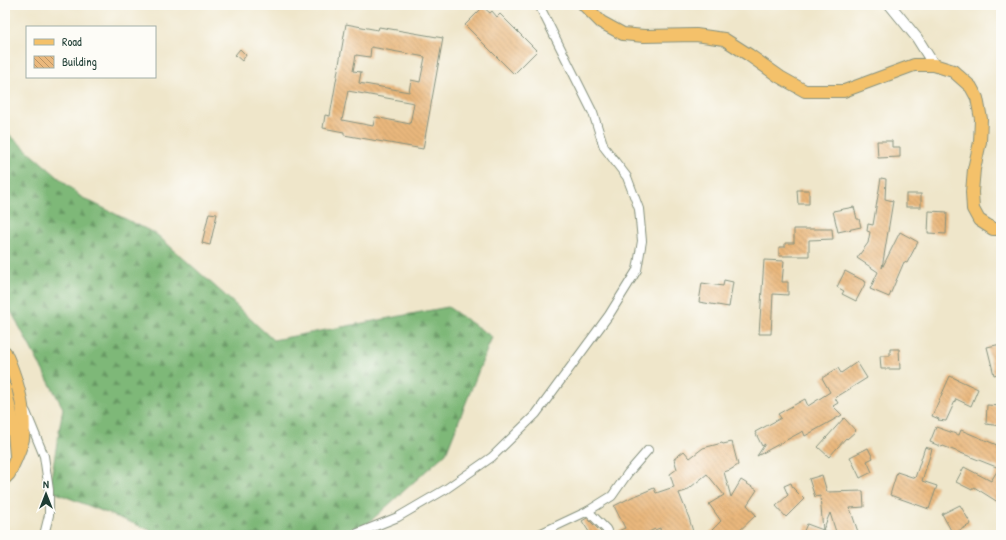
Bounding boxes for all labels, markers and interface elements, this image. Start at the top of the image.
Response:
legend [26,26,156,78]
text: Road [62,33,82,50]
text: Building [62,53,97,70]
north arrow [26,474,66,514]
text: N [43,477,49,491]

